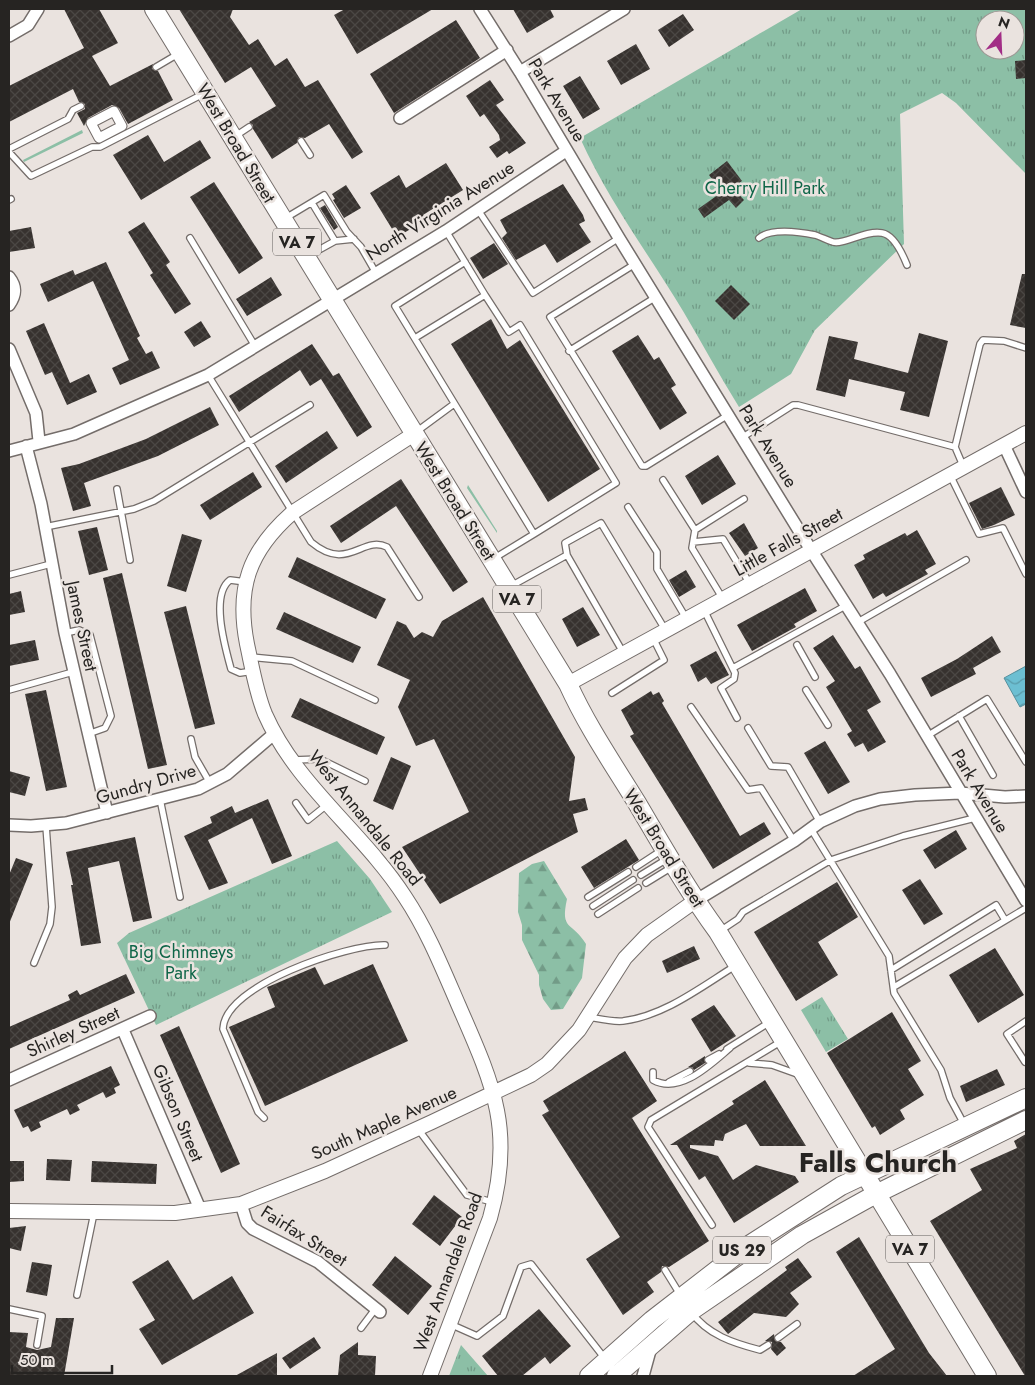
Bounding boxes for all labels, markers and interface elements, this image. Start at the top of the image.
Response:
north arrow [975,10,1025,60]
text: N [996,11,1013,34]
street label: Park Avenue [522,53,592,147]
street label: West Broad Street [190,78,282,208]
street label: North Virginia Avenue [361,155,519,267]
park label: Cherry Hill Park [705,175,825,201]
road number: VA 7 [273,228,321,256]
street label: Park Avenue [732,399,804,493]
street label: West Broad Street [408,437,502,566]
street label: Little Falls Street [729,501,848,583]
street label: James Street [59,576,104,674]
road number: VA 7 [493,586,541,612]
street label: Park Avenue [945,744,1015,838]
street label: West Annandale Road [302,745,428,891]
street label: Gundry Drive [93,757,199,811]
street label: West Broad Street [617,784,711,913]
park label: Big Chimneys Park [129,939,233,986]
street label: Shirley Street [22,1000,124,1064]
street label: Gibson Street [146,1060,211,1166]
street label: South Maple Avenue [307,1079,461,1167]
district label: Falls Church [799,1142,957,1183]
street label: West Annandale Road [407,1189,489,1355]
street label: Fairfax Street [256,1199,353,1273]
road number: US 29 [713,1236,771,1264]
road number: VA 7 [886,1236,934,1262]
scale bar [12,1342,112,1374]
text: 50 m [20,1349,54,1371]

